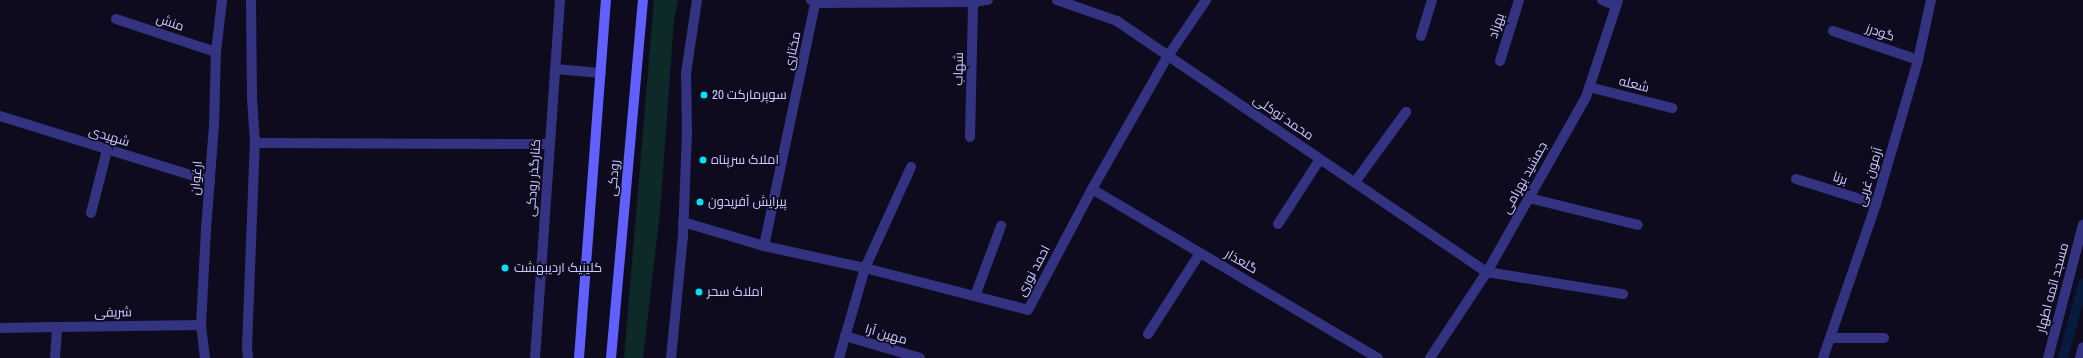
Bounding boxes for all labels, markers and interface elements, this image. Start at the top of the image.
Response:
street label: منش [154,11,186,35]
street label: بهزاد [1486,11,1508,41]
street label: گودرز [1864,21,1896,45]
street label: مختاری [781,30,805,72]
street label: شهاب [951,52,967,86]
street label: شعله [1617,74,1651,96]
place label: سوپرمارکت 20 [712,87,787,103]
marker: سوپرمارکت 20 [699,90,709,100]
street label: محمد توکلی [1250,92,1316,144]
street label: شهیدی [87,123,131,151]
street label: کنارگذر رودکی [524,139,544,217]
street label: جمشید بهرامی [1499,139,1551,217]
street label: آزمون غربی [1854,146,1886,208]
place label: املاک سرپناه [711,152,779,168]
marker: املاک سرپناه [698,155,708,165]
street label: رودکی [605,159,623,197]
street label: ارغوان [188,160,206,196]
street label: برنا [1831,169,1849,189]
place label: پیرایش آفریدون [708,194,787,210]
marker: پیرایش آفریدون [695,197,705,207]
street label: مسجد ائمه اطهار [2033,241,2073,335]
street label: احمد نوری [1014,243,1054,299]
street label: گلعذار [1222,247,1260,277]
place label: کلینیک اردیبهشت [514,260,602,276]
marker: کلینیک اردیبهشت [499,262,511,274]
place label: املاک سحر [707,284,763,300]
marker: املاک سحر [694,287,704,297]
street label: شریفی [94,305,132,321]
street label: مهین آرا [863,322,909,348]

